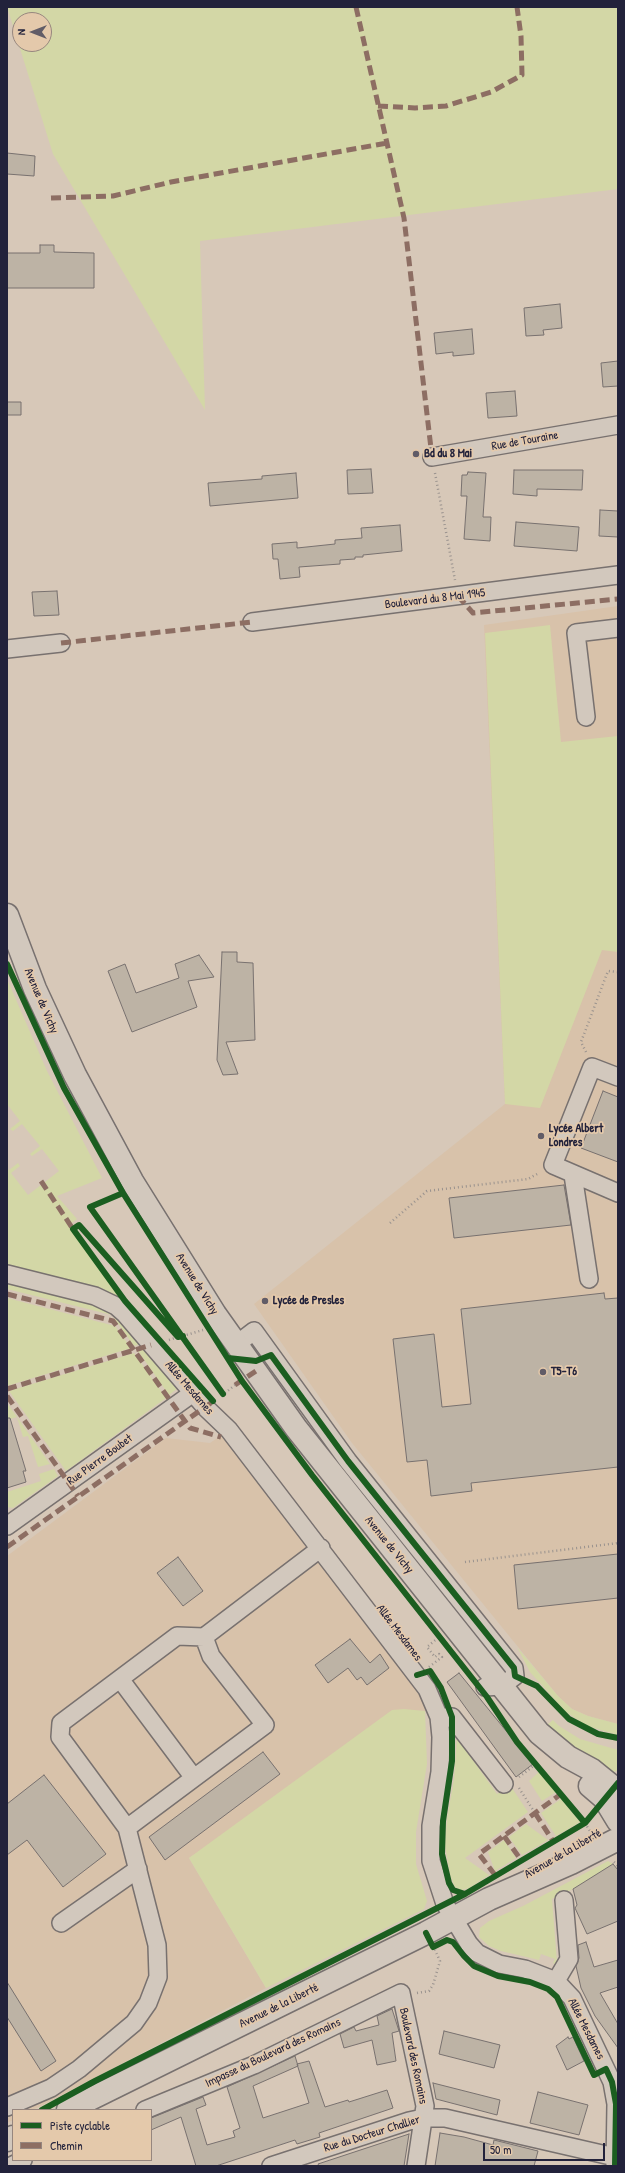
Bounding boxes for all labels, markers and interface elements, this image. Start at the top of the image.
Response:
north arrow [12,12,52,52]
text: N [14,29,28,35]
street label: Rue de Touraine [491,428,559,454]
place label: Bd du 8 Mai [424,447,472,461]
marker: Bd du 8 Mai [411,449,421,459]
street label: Boulevard du 8 Mai 1945 [384,586,486,612]
street label: Avenue de Vichy [21,966,61,1036]
place label: Lycée Albert Londres [549,1122,603,1150]
marker: Lycée Albert Londres [536,1131,546,1141]
street label: Avenue de Vichy [172,1251,222,1317]
place label: Lycée de Presles [273,1294,344,1308]
marker: Lycée de Presles [260,1296,270,1306]
street label: Allée Mesdames [162,1358,216,1418]
place label: T5-T6 [551,1365,577,1379]
marker: T5-T6 [538,1367,548,1377]
street label: Rue Pierre Boubet [64,1431,136,1489]
street label: Avenue de Vichy [362,1513,416,1577]
street label: Allée Mesdames [373,1602,425,1664]
street label: Avenue de la Liberté [522,1826,604,1882]
street label: Avenue de la Liberté [237,1981,321,2031]
street label: Allée Mesdames [564,1996,608,2062]
street label: Boulevard des Romains [396,2007,430,2105]
street label: Impasse du Boulevard des Romains [203,2015,343,2091]
legend [12,2109,152,2161]
street label: Rue du Docteur Challier [322,2113,422,2155]
text: Piste cyclable [50,2117,110,2134]
scale bar [485,2135,607,2161]
text: Chemin [50,2137,83,2154]
text: 50 m [490,2141,511,2158]

